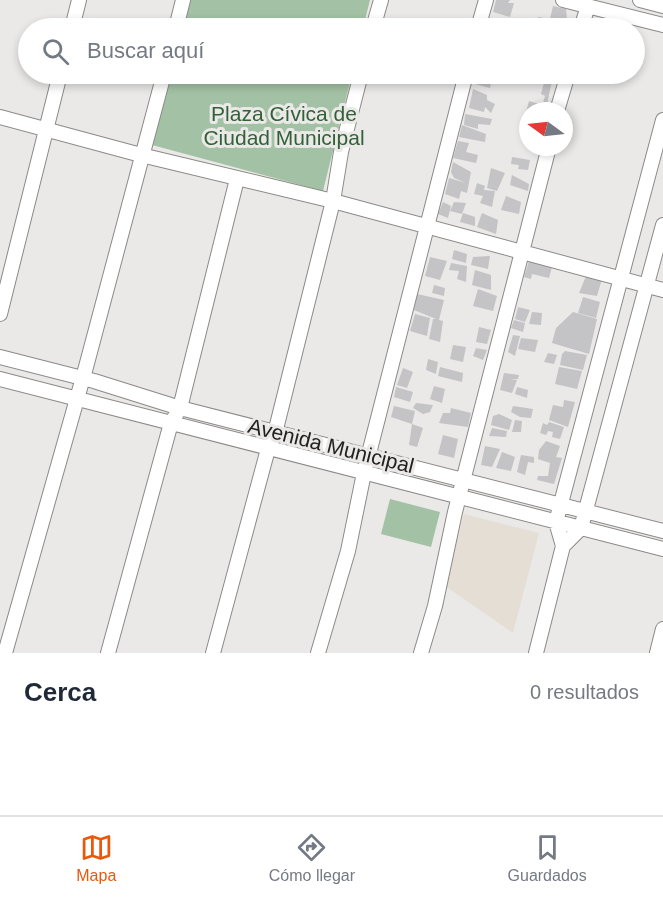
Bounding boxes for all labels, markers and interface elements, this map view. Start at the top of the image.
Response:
search box [18,18,645,84]
icon: search [39,35,72,68]
text: Buscar aquí [87,38,204,63]
park label: Plaza Cívica de Ciudad Municipal [203,102,365,149]
north arrow [519,102,573,156]
street label: Avenida Municipal [246,414,416,477]
text: Cerca [24,677,96,707]
text: 0 resultados [530,681,639,703]
tab: Mapa [76,831,116,885]
tab: Cómo llegar [269,831,355,885]
tab: Guardados [508,831,587,885]

